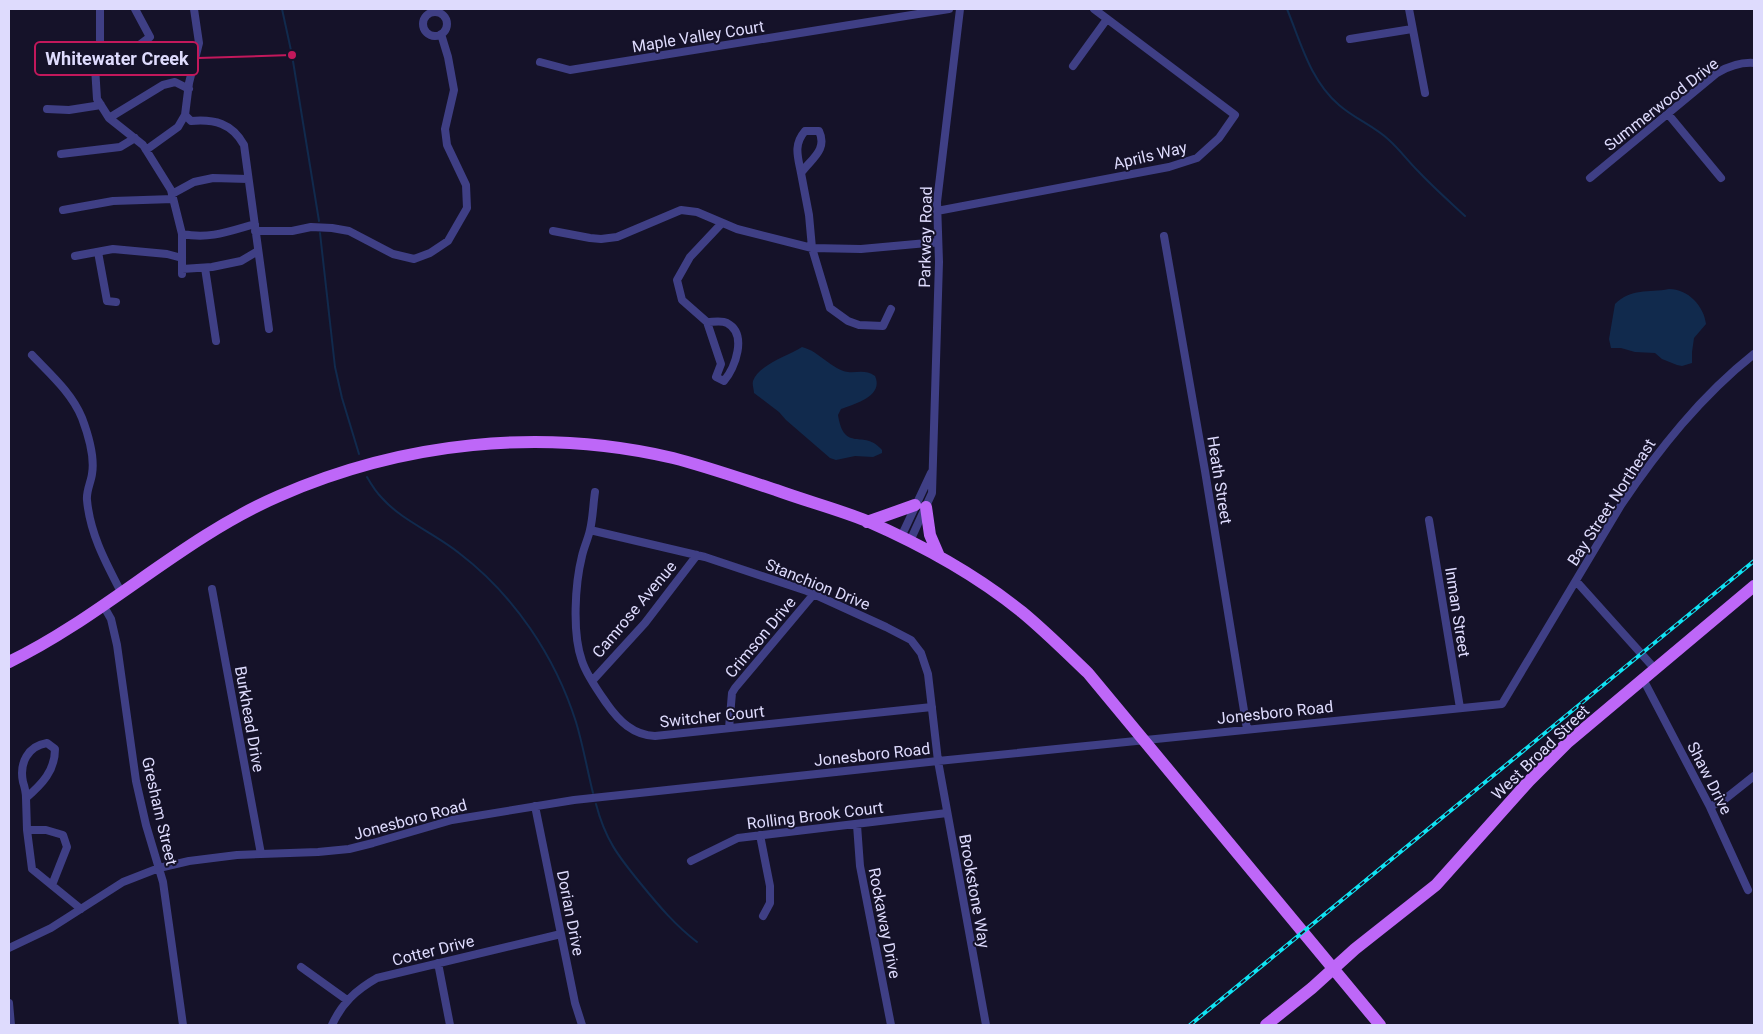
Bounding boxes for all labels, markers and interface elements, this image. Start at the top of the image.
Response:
street label: Maple Valley Court [631,17,766,56]
callout: Whitewater Creek [35,42,198,75]
text: Whitewater Creek [45,48,189,69]
street label: Summerwood Drive [1600,54,1722,155]
street label: Aprils Way [1111,138,1189,173]
street label: Parkway Road [915,186,936,288]
street label: Heath Street [1203,435,1236,525]
street label: Bay Street Northeast [1563,435,1660,569]
street label: Stanchion Drive [763,555,873,614]
street label: Camrose Avenue [588,557,680,662]
street label: Inman Street [1441,566,1474,658]
street label: Crimson Drive [721,593,800,682]
street label: Burkhead Drive [231,665,268,774]
street label: Jonesboro Road [1216,697,1334,728]
street label: West Broad Street [1488,701,1593,804]
street label: Switcher Court [659,702,765,731]
street label: Jonesboro Road [813,739,931,770]
street label: Shaw Drive [1683,739,1736,818]
street label: Gresham Street [138,755,181,867]
street label: Jonesboro Road [351,795,469,844]
street label: Rolling Brook Court [746,798,884,833]
street label: Brookstone Way [955,833,994,950]
street label: Rockaway Drive [864,866,905,980]
street label: Dorian Drive [553,869,588,957]
street label: Cotter Drive [390,931,476,970]

